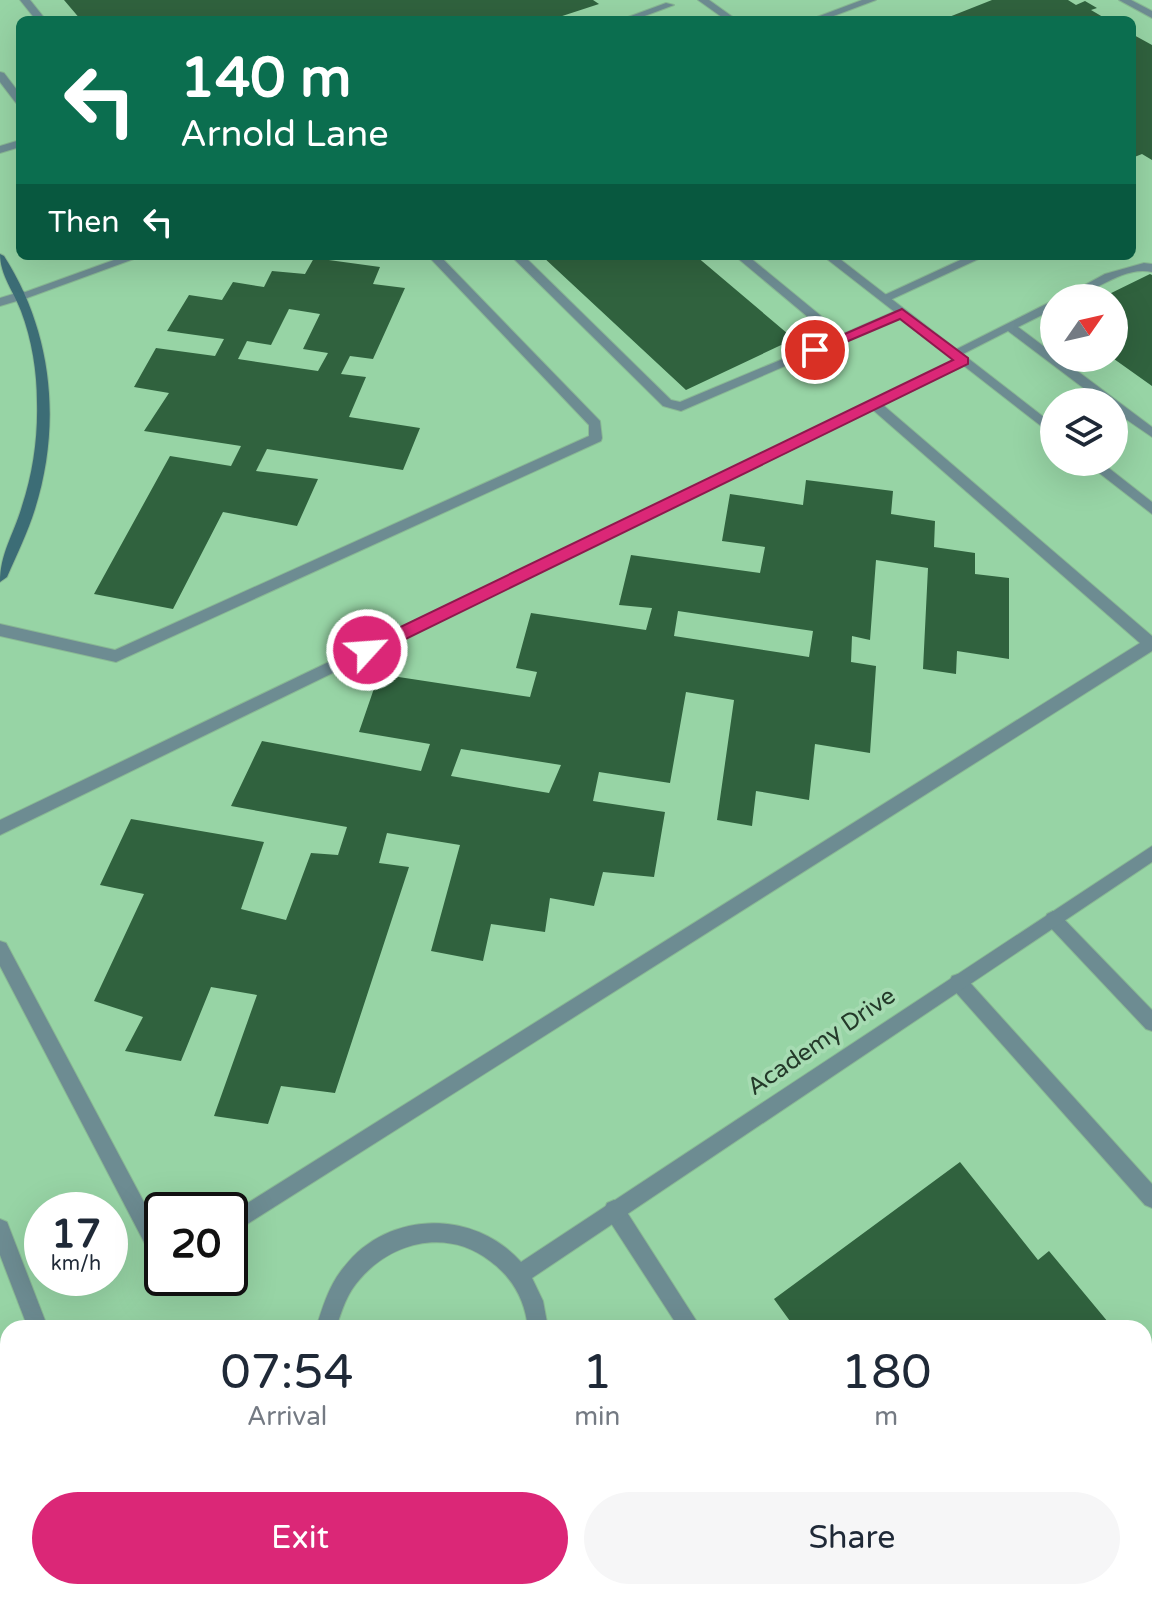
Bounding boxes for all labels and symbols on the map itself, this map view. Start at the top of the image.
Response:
north arrow [1040,284,1128,372]
pin [781,316,849,384]
position arrow [325,608,409,692]
street label: Academy Drive [742,981,901,1102]
speed limit sign: 20 [144,1192,248,1296]

